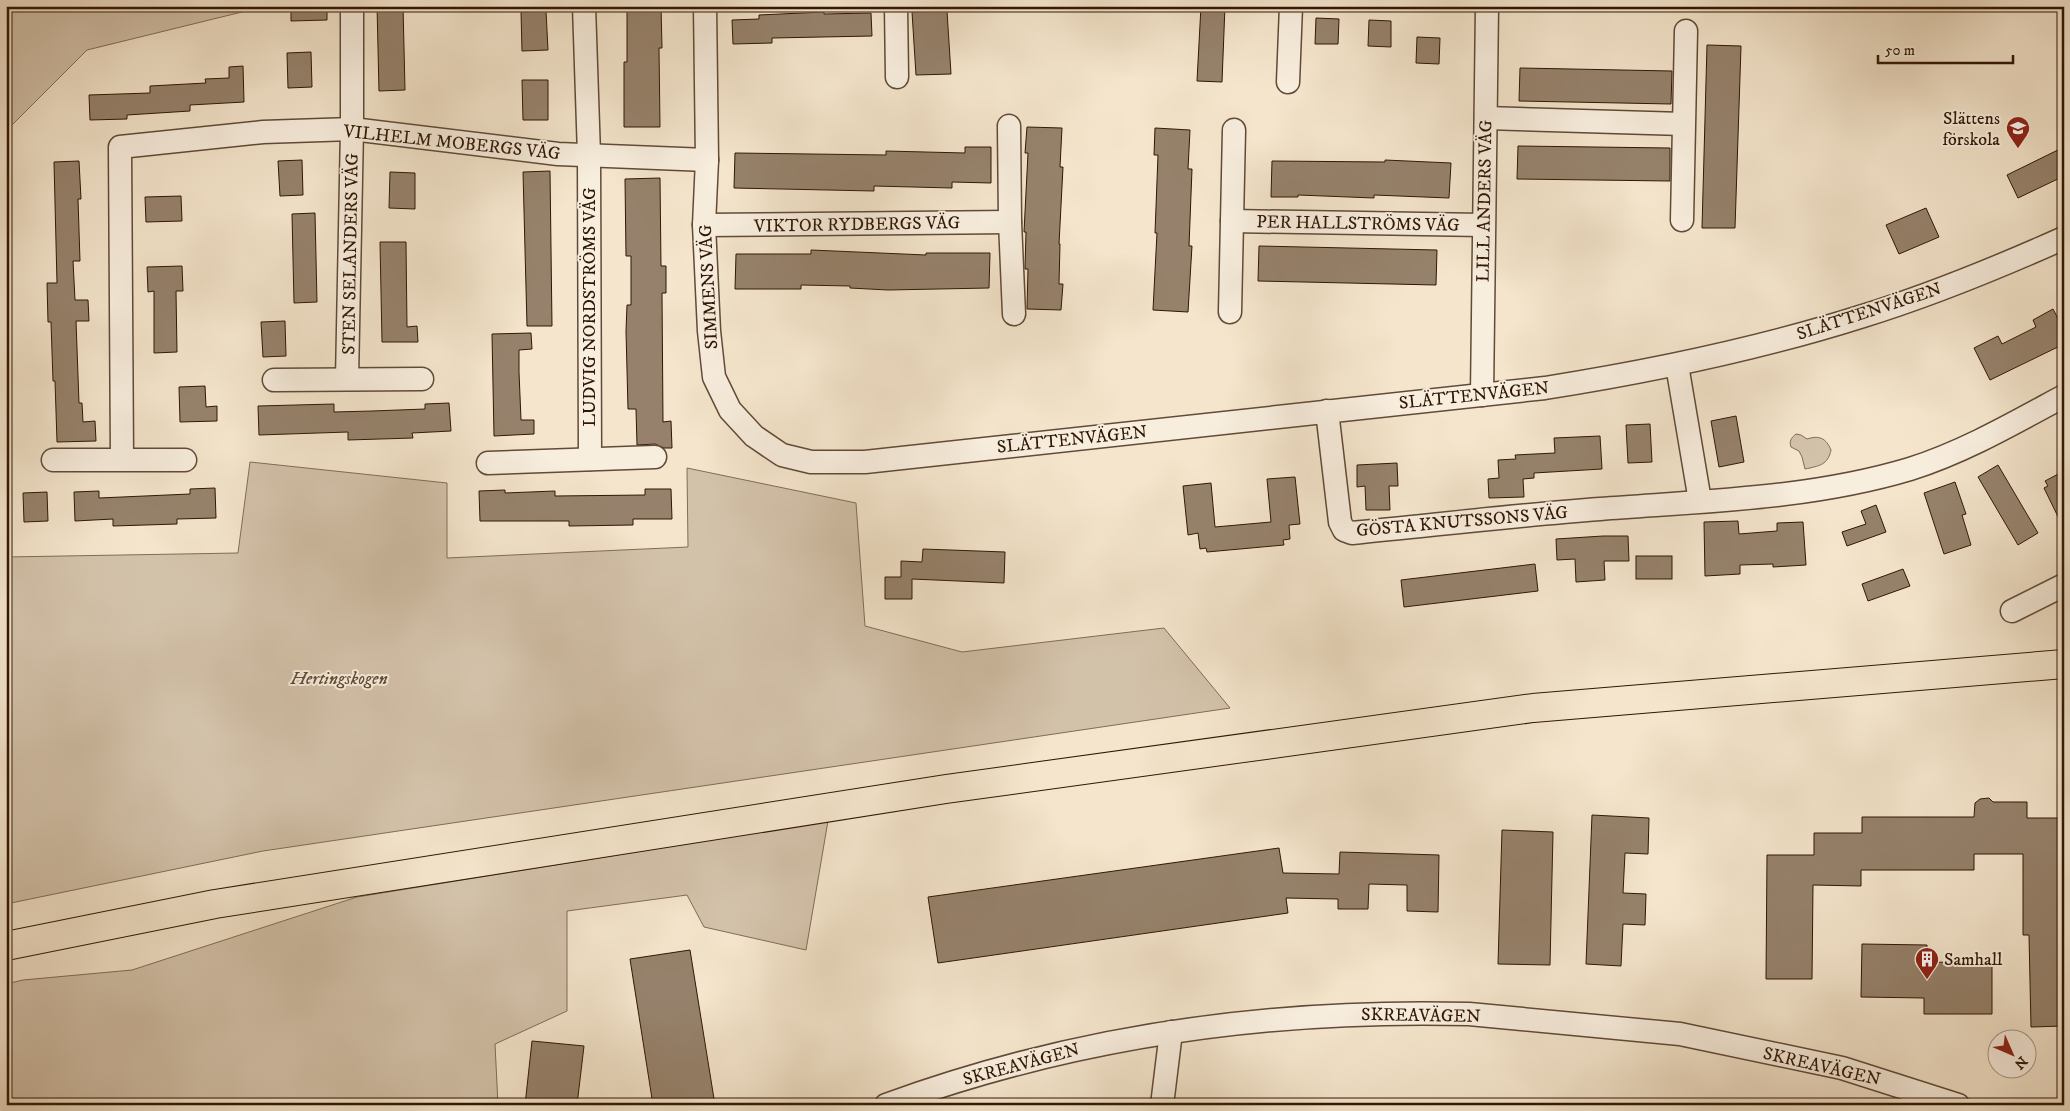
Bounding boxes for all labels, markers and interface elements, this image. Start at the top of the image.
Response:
scale bar [1878,32,2012,64]
text: 50 m [1885,41,1915,60]
place label: Slättens förskola [1942,108,2000,151]
school or university icon: Slättens förskola [2005,115,2031,149]
street label: LILL ANDERS VÄG [1473,119,1497,282]
street label: VILHELM MOBERGS VÄG [341,121,562,165]
street label: STEN SELANDERS VÄG [338,152,364,355]
street label: LUDVIG NORDSTRÖMS VÄG [579,187,601,427]
street label: PER HALLSTRÖMS VÄG [1256,211,1460,237]
street label: VIKTOR RYDBERGS VÄG [753,212,961,238]
street label: SIMMENS VÄG [695,224,723,350]
street label: SLÄTTENVÄGEN [1794,278,1945,346]
street label: SLÄTTENVÄGEN [1398,377,1551,415]
street label: SLÄTTENVÄGEN [996,421,1149,459]
street label: GÖSTA KNUTSSONS VÄG [1355,502,1569,542]
park label: Hertingskogen [289,668,388,690]
building icon: Samhall [1914,946,1940,980]
place label: Samhall [1944,949,2003,971]
street label: SKREAVÄGEN [1361,1004,1481,1028]
north arrow [1988,1028,2038,1078]
street label: SKREAVÄGEN [961,1039,1082,1091]
street label: SKREAVÄGEN [1761,1043,1883,1091]
text: N [2010,1052,2031,1073]

